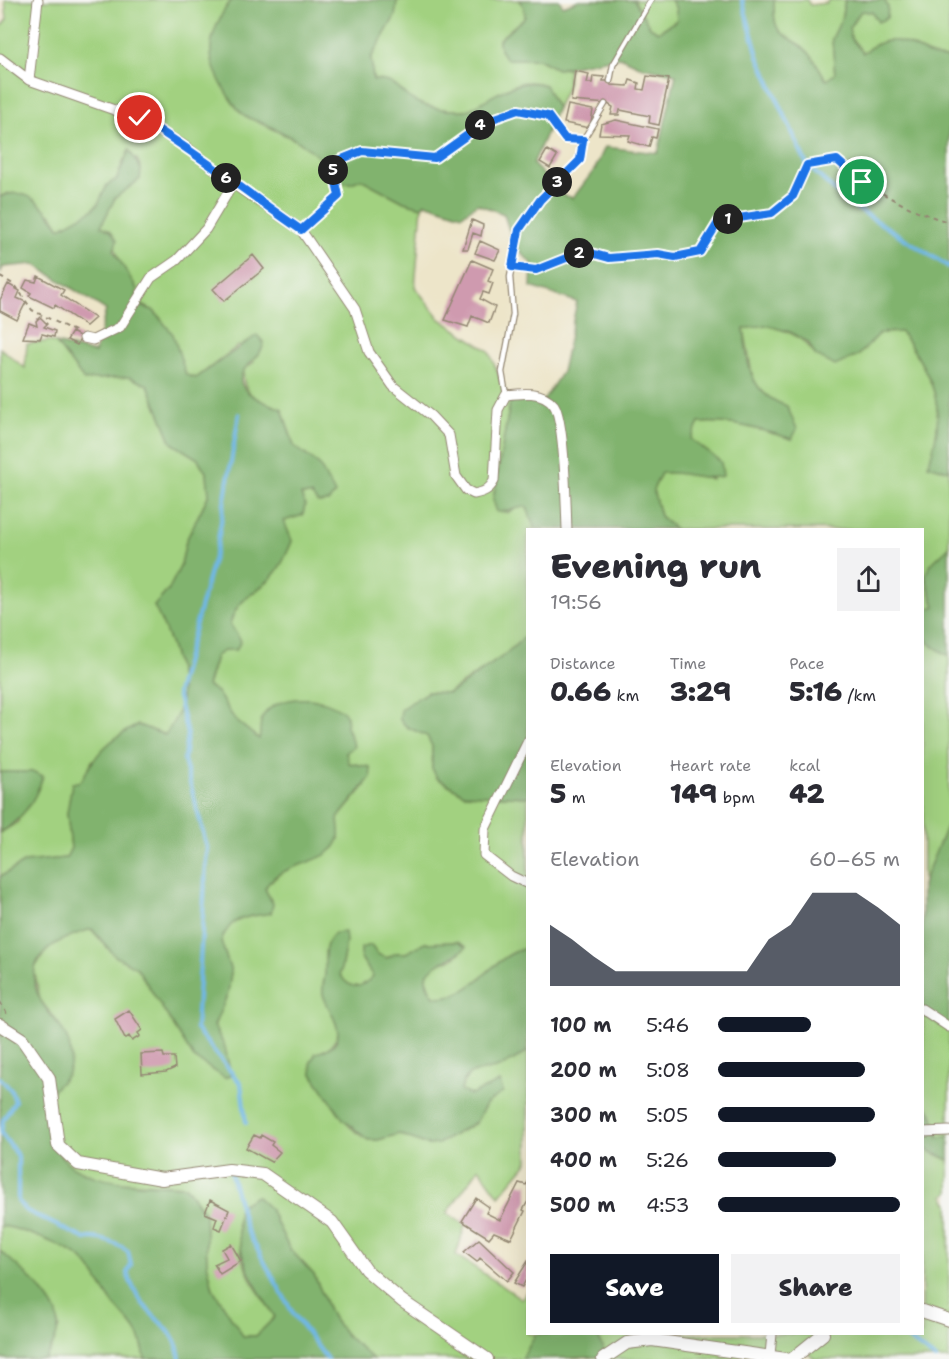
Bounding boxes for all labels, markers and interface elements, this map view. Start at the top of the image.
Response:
pin [114,92,165,143]
icon: check [123,101,156,134]
pin: 4 [465,110,495,140]
text: 4 [474,114,486,135]
pin: 5 [318,155,348,185]
pin [836,156,887,207]
text: 5 [328,159,338,180]
pin: 6 [211,163,241,193]
icon: arrive [845,165,878,198]
text: 6 [220,167,232,188]
pin: 3 [542,167,572,197]
text: 3 [551,171,563,192]
pin: 1 [713,204,743,234]
text: 1 [724,208,732,229]
pin: 2 [564,238,594,268]
text: 2 [573,242,585,263]
text: Evening run [550,544,761,589]
button: share [837,548,900,611]
text: 19:56 [550,589,602,615]
text: Distance [550,653,616,674]
text: Time [670,653,706,674]
text: Pace [789,653,825,674]
text: 0.66 [550,674,611,709]
text: 3:29 [670,674,731,709]
text: 5:16 [789,674,842,709]
text: km [611,685,639,706]
text: /km [842,685,876,706]
text: Elevation [550,755,622,776]
text: Heart rate [670,755,751,776]
text: kcal [789,755,820,776]
text: 5 [550,776,566,811]
text: 149 [670,776,717,811]
text: 42 [789,776,824,811]
text: m [566,787,586,808]
text: bpm [717,787,755,808]
text: Elevation [550,846,640,872]
text: 60–65 m [809,846,900,872]
text: 100 m [550,1012,612,1038]
text: 5:46 [646,1012,689,1038]
text: 200 m [550,1057,617,1083]
text: 5:08 [646,1057,690,1083]
text: 300 m [550,1102,617,1128]
text: 5:05 [646,1102,688,1128]
text: 400 m [550,1147,617,1173]
text: 5:26 [646,1147,689,1173]
text: 500 m [550,1192,616,1218]
text: 4:53 [646,1192,690,1218]
button: Save [550,1254,719,1323]
button: Share [731,1254,900,1323]

